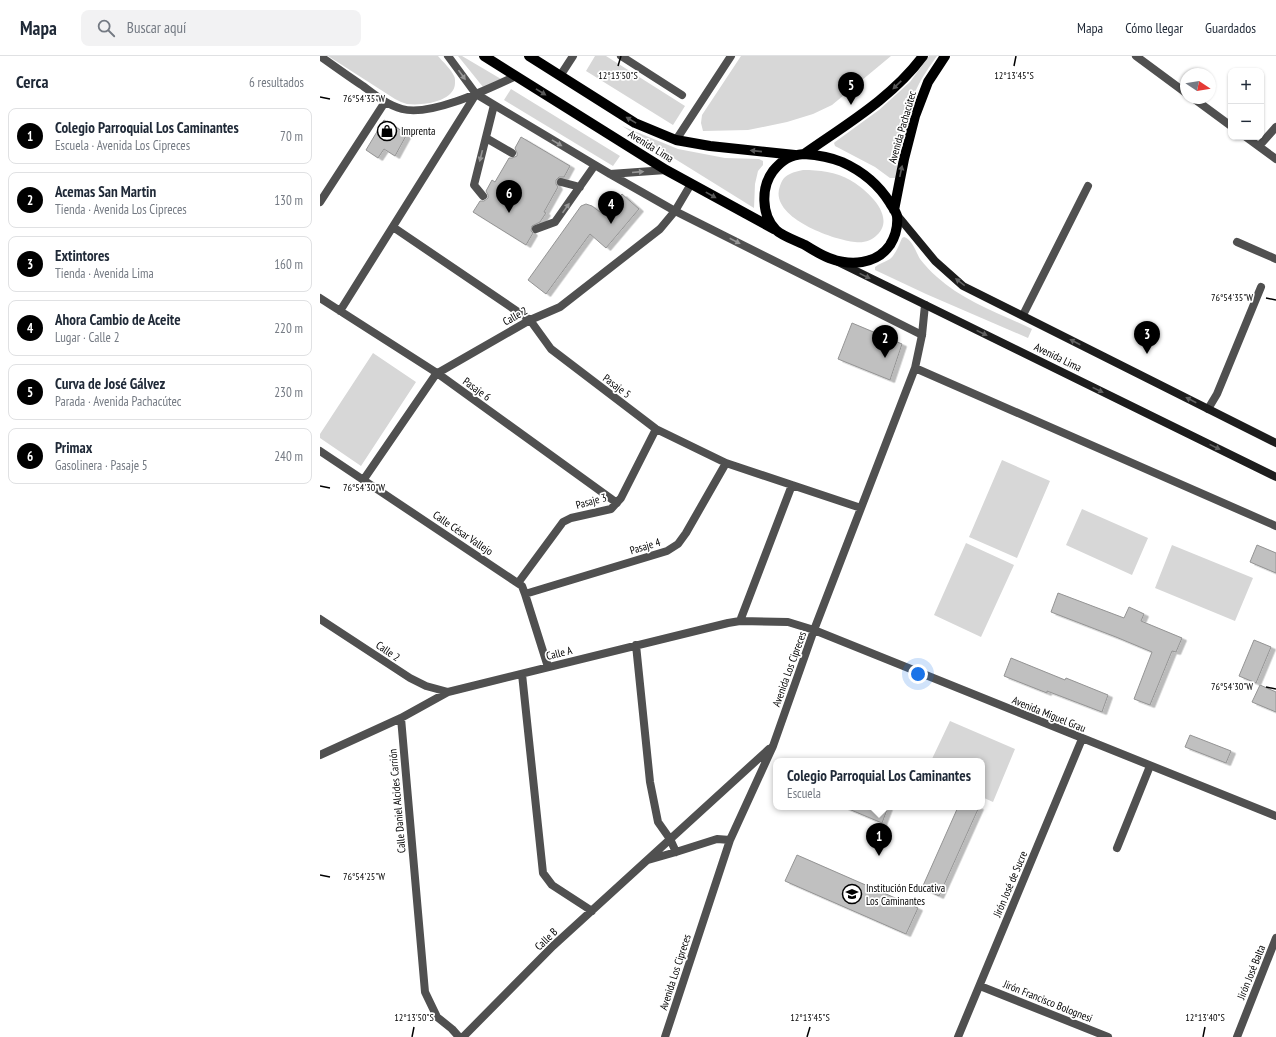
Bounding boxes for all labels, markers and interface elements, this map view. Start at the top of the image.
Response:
search box [81,10,361,46]
text: Mapa [20,16,57,40]
icon: search [95,17,117,39]
text: Buscar aquí [127,18,186,37]
text: Mapa [1077,19,1103,37]
text: Cómo llegar [1125,19,1183,37]
text: Guardados [1205,19,1256,37]
north arrow [1180,68,1216,104]
map controls [1228,68,1264,140]
button: + [1228,68,1264,104]
text: 12°13'50"S [598,69,638,82]
text: 12°13'45"S [994,69,1034,82]
one-way arrow [457,70,465,80]
text: Cerca [16,71,49,93]
pin: 5 [838,72,864,105]
text: 6 resultados [249,74,304,91]
one-way arrow [892,80,902,90]
one-way arrow [535,88,547,95]
street label: Avenida Pachacútec [885,89,919,165]
text: 76°54'35"W [343,92,385,105]
button: − [1228,104,1264,140]
one-way arrow [625,116,637,123]
text: Colegio Parroquial Los Caminantes [55,118,239,137]
shop icon: Imprenta [376,120,398,142]
place label: Imprenta [401,124,435,138]
street label: Avenida Lima [626,127,676,165]
text: 1 [27,128,33,145]
text: 70 m [280,128,303,145]
text: Escuela · Avenida Los Cipreces [55,137,190,154]
one-way arrow [551,139,563,146]
one-way arrow [750,148,762,155]
one-way arrow [478,151,484,163]
one-way arrow [899,165,905,177]
one-way arrow [632,168,644,175]
pin: 6 [496,180,522,213]
text: Acemas San Martin [55,182,156,201]
pin: 4 [598,191,624,224]
text: 2 [27,192,33,209]
text: 130 m [274,192,303,209]
one-way arrow [706,192,717,199]
text: Tienda · Avenida Los Cipreces [55,201,187,218]
one-way arrow [562,202,570,213]
one-way arrow [729,238,741,244]
text: Extintores [55,246,110,265]
text: 3 [27,256,33,273]
text: 160 m [274,256,303,273]
text: Tienda · Avenida Lima [55,265,154,282]
one-way arrow [859,273,871,279]
one-way arrow [954,278,965,287]
text: 76°54'35"W [1211,291,1253,304]
street label: Calle 2 [500,303,530,328]
text: Ahora Cambio de Aceite [55,310,181,329]
text: 4 [27,320,33,337]
text: 220 m [274,320,303,337]
pin: 3 [1134,321,1160,354]
pin: 2 [872,325,898,358]
text: Lugar · Calle 2 [55,329,120,346]
one-way arrow [976,330,987,336]
one-way arrow [1069,338,1081,345]
street label: Avenida Lima [1032,340,1084,374]
street label: Pasaje 5 [600,371,634,401]
text: Curva de José Gálvez [55,374,165,393]
street label: Pasaje 6 [460,374,494,404]
text: 5 [27,384,33,401]
text: 230 m [274,384,303,401]
one-way arrow [1093,387,1104,393]
text: Parada · Avenida Pachacútec [55,393,181,410]
one-way arrow [1185,397,1197,404]
text: Primax [55,438,92,457]
one-way arrow [1209,444,1221,451]
text: 6 [27,448,33,465]
text: 240 m [274,448,303,465]
text: Gasolinera · Pasaje 5 [55,457,148,474]
text: 76°54'30"W [343,481,385,494]
street label: Pasaje 3 [574,490,608,512]
street label: Calle César Vallejo [430,508,496,558]
street label: Pasaje 4 [628,535,662,557]
street label: Avenida Los Cipreces [769,629,809,708]
street label: Calle 2 [373,638,403,664]
street label: Calle A [545,643,574,663]
your location [908,664,928,684]
text: 76°54'30"W [1211,680,1253,693]
street label: Avenida Miguel Grau [1010,693,1088,735]
street label: Calle Daniel Alcides Carrión [385,748,409,854]
popup [773,758,985,810]
text: Colegio Parroquial Los Caminantes [787,766,971,785]
text: Escuela [787,785,821,802]
pin: 1 [866,823,892,856]
street label: Jirón José de Sucre [989,848,1030,920]
text: 76°54'25"W [343,870,385,883]
place label: Institución Educativa Los Caminantes [866,881,945,908]
school or university icon: Institución Educativa Los Caminantes [841,883,863,905]
street label: Calle B [532,925,560,953]
street label: Avenida Los Cipreces [656,932,694,1012]
street label: Jirón José Balta [1233,943,1268,1002]
street label: Jirón Francisco Bolognesi [1000,976,1095,1025]
text: 12°13'50"S [394,1011,434,1024]
text: 12°13'45"S [790,1011,830,1024]
text: 12°13'40"S [1185,1011,1225,1024]

